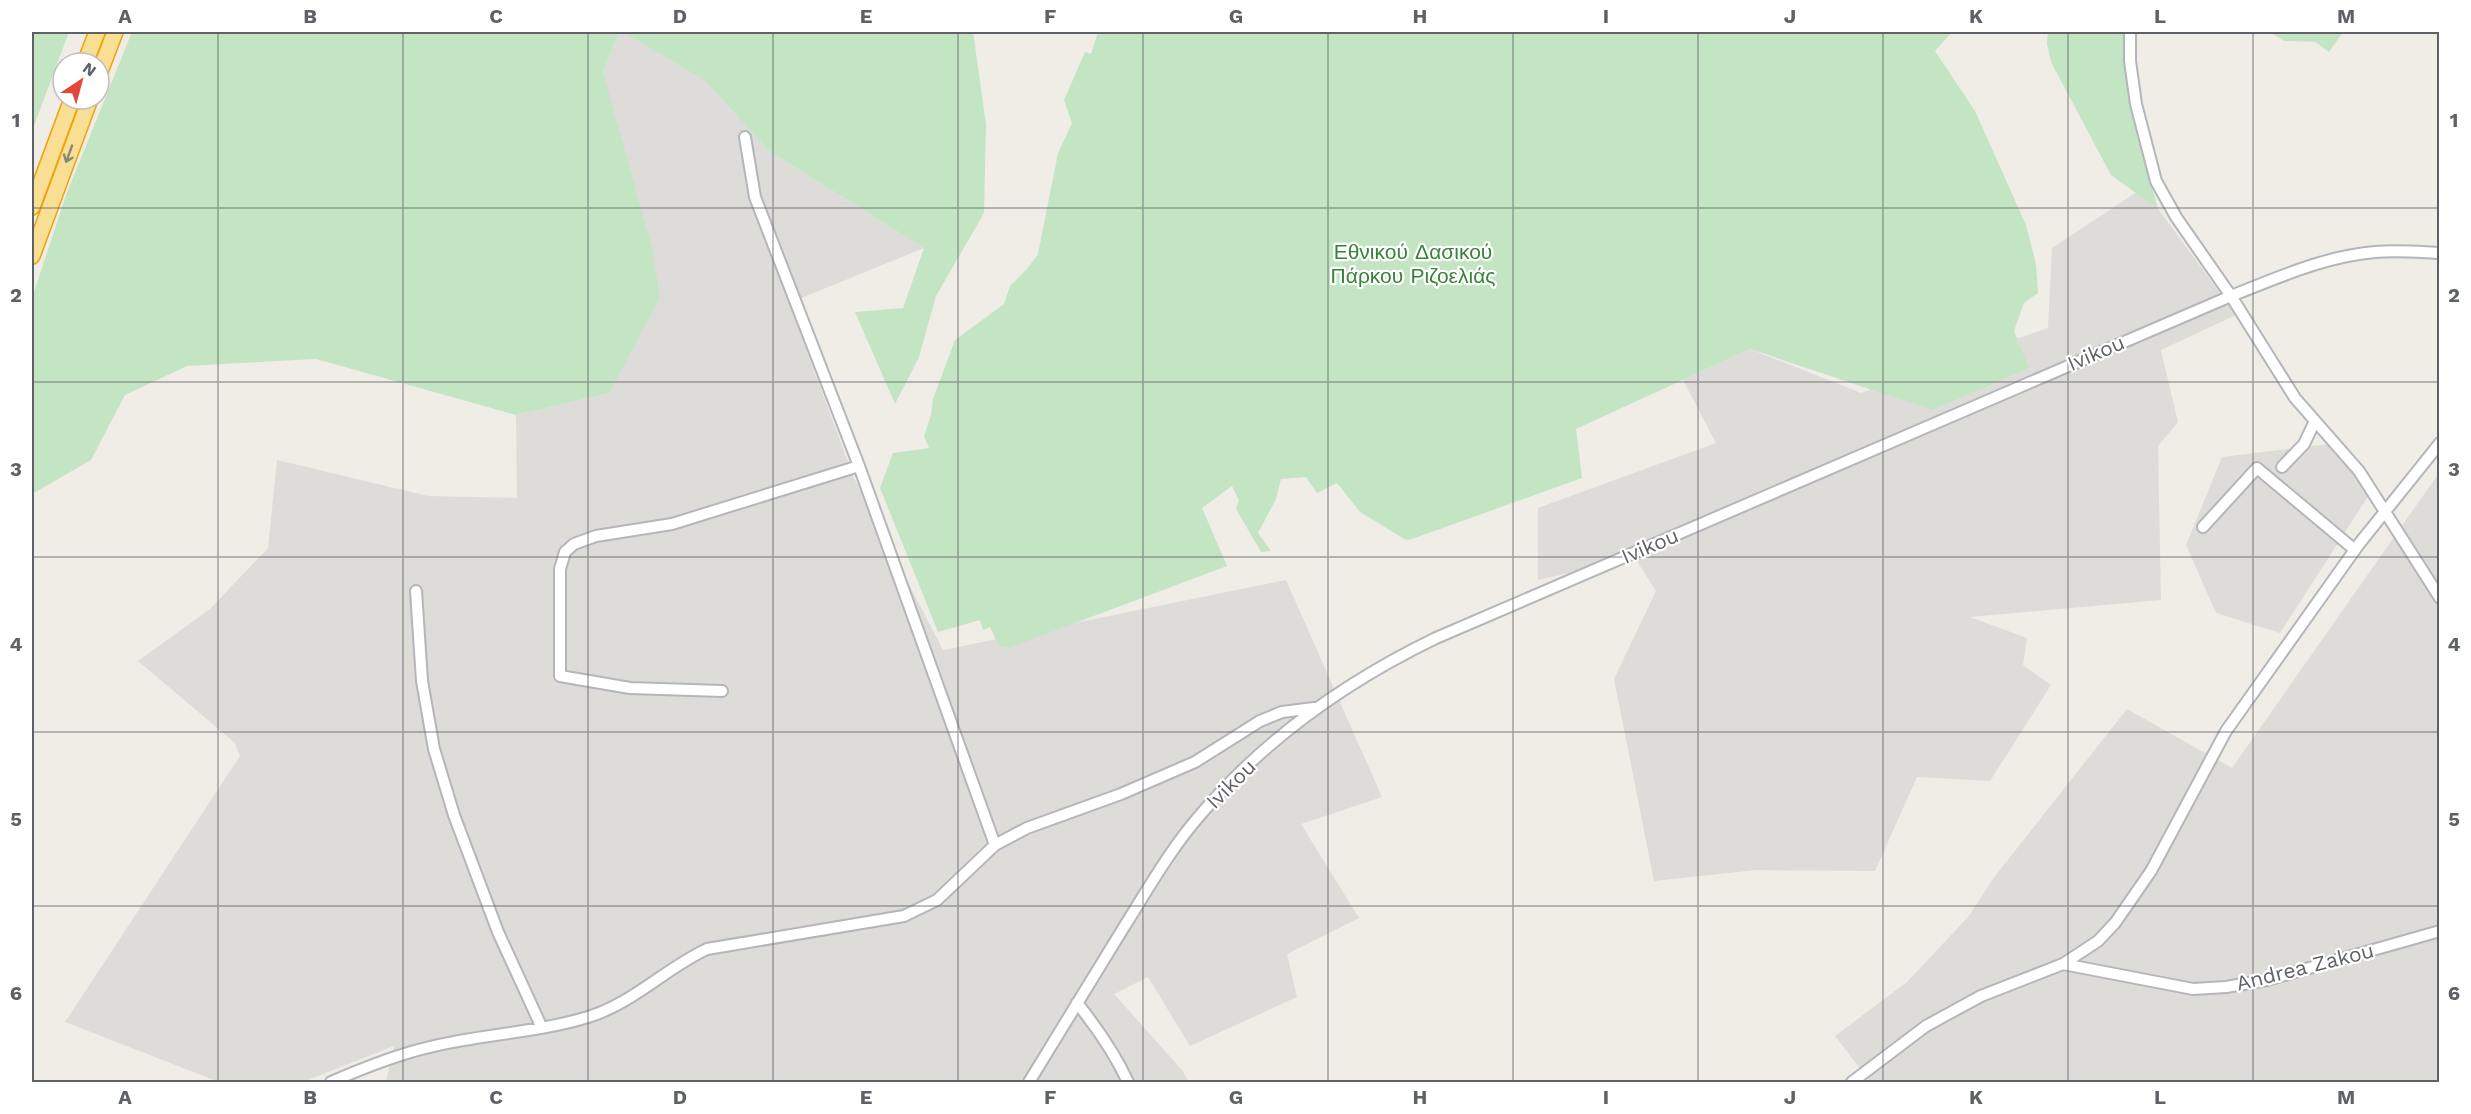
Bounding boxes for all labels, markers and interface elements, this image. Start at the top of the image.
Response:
text: A [118,4,132,28]
text: B [303,4,317,28]
text: C [489,4,503,28]
text: D [673,4,687,28]
text: E [860,4,872,28]
text: F [1044,4,1056,28]
text: G [1229,4,1243,28]
text: H [1413,4,1427,28]
text: I [1603,4,1609,28]
text: J [1784,4,1796,28]
text: K [1969,4,1983,28]
text: L [2154,4,2166,28]
text: M [2337,4,2355,28]
north arrow [51,51,111,111]
text: N [79,58,100,80]
text: 1 [12,108,20,132]
text: 1 [2450,108,2458,132]
one-way arrow [63,144,74,163]
park label: Εθνικού Δασικού Πάρκου Ριζοελιάς [1331,239,1495,288]
text: 2 [10,283,22,307]
text: 2 [2448,283,2460,307]
street label: Ivikou [2063,329,2128,376]
text: 3 [10,457,22,481]
text: 3 [2448,457,2460,481]
street label: Ivikou [1617,522,1682,569]
text: 4 [10,632,23,656]
text: 4 [2448,632,2461,656]
street label: Ivikou [1201,754,1261,814]
text: 5 [10,807,22,831]
text: 5 [2448,807,2460,831]
street label: Andrea Zakou [2233,937,2376,996]
text: 6 [10,981,22,1005]
text: 6 [2448,981,2460,1005]
text: A [118,1085,132,1109]
text: B [303,1085,317,1109]
text: C [489,1085,503,1109]
text: D [673,1085,687,1109]
text: E [860,1085,872,1109]
text: F [1044,1085,1056,1109]
text: G [1229,1085,1243,1109]
text: H [1413,1085,1427,1109]
text: I [1603,1085,1609,1109]
text: J [1784,1085,1796,1109]
text: K [1969,1085,1983,1109]
text: L [2154,1085,2166,1109]
text: M [2337,1085,2355,1109]

